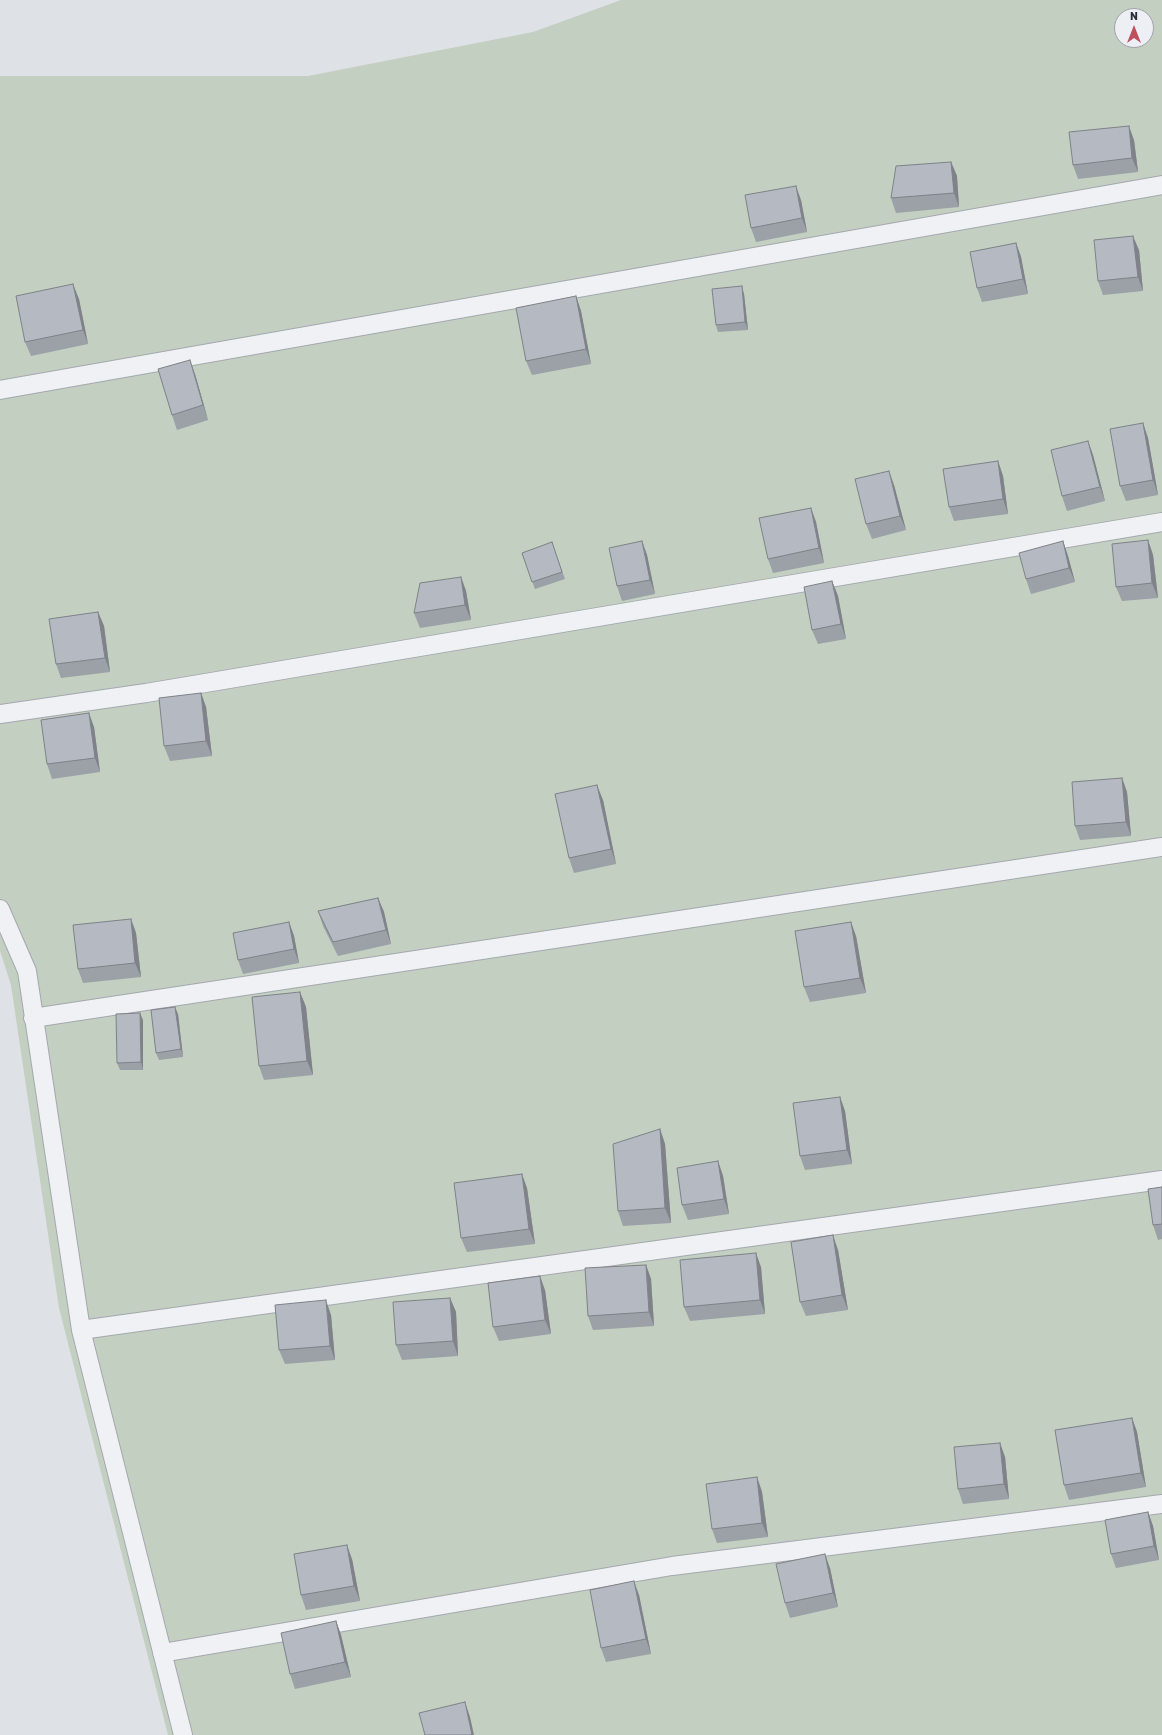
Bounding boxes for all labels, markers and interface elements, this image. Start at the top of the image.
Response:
north arrow [1114,8,1154,48]
text: N [1130,10,1138,23]

